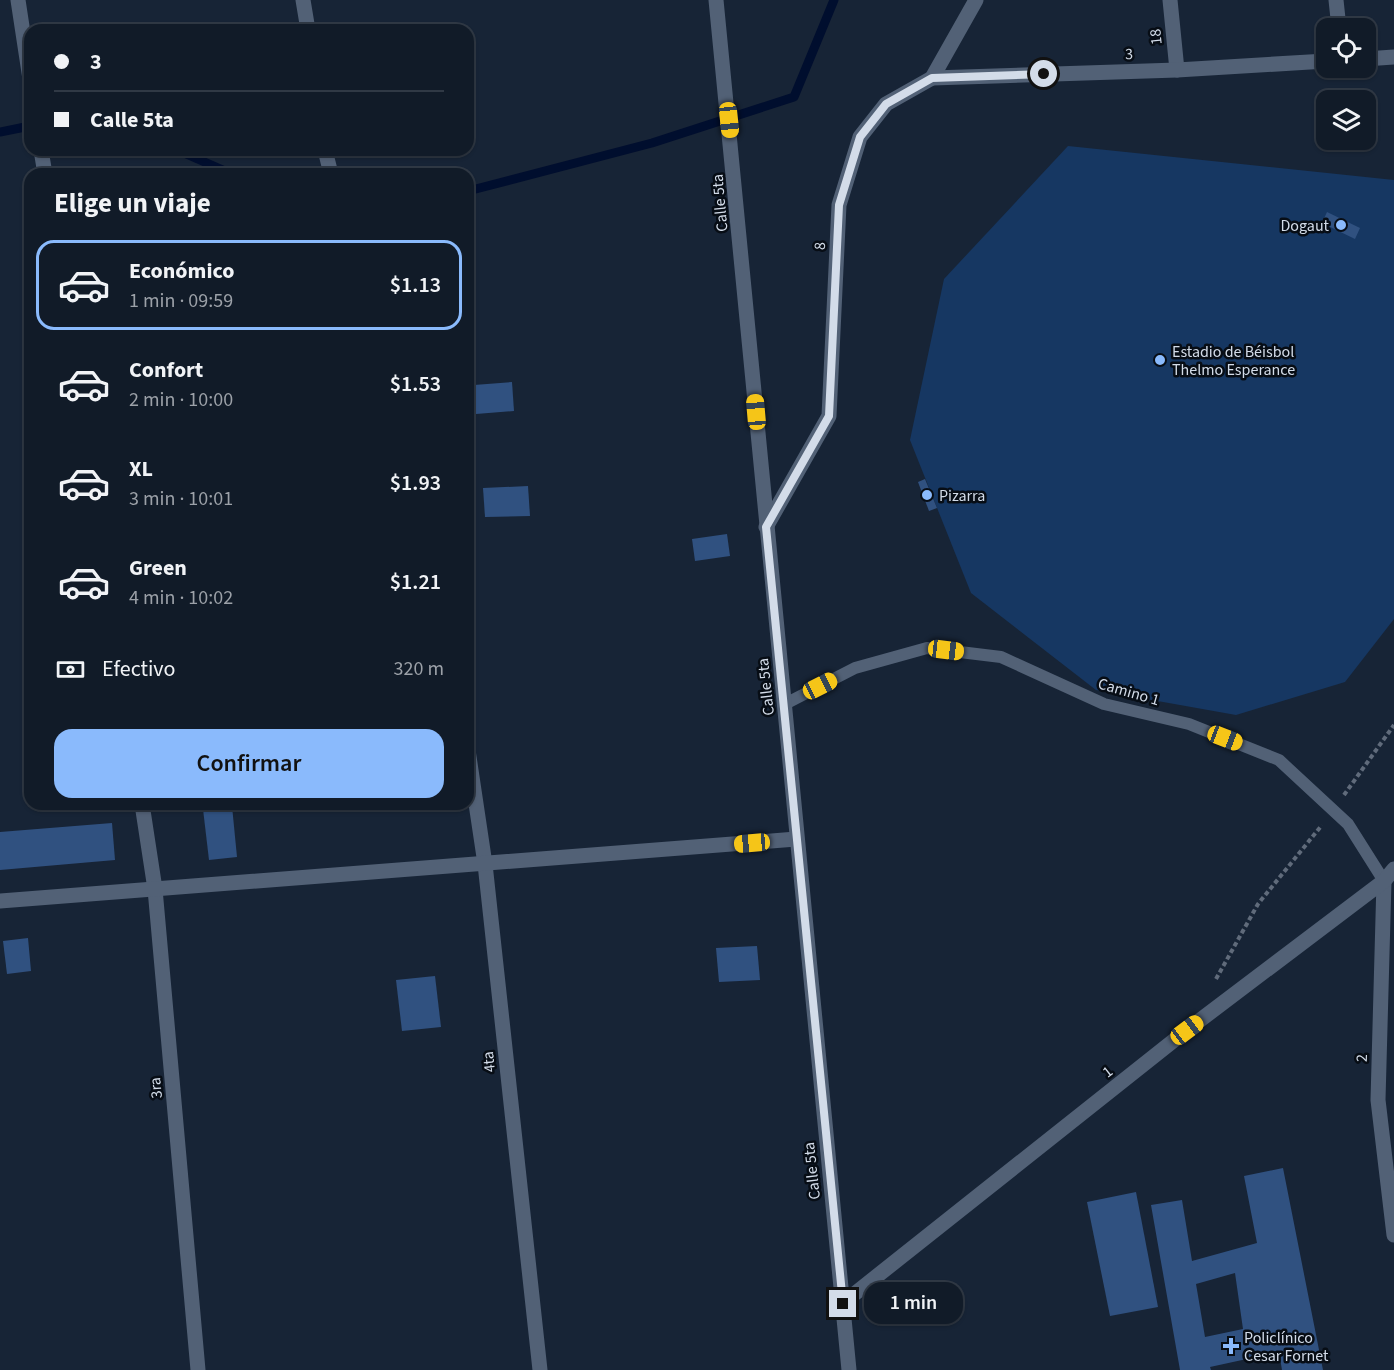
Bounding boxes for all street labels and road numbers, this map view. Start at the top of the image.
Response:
street label: 18 [1144,28,1168,46]
street label: 3 [1125,43,1133,65]
street label: Calle 5ta [707,173,733,233]
street label: 8 [809,241,831,251]
street label: Calle 5ta [752,657,780,717]
street label: Camino 1 [1095,673,1162,711]
street label: 4ta [477,1050,501,1074]
street label: 2 [1351,1054,1373,1062]
street label: 1 [1098,1061,1118,1083]
street label: 3ra [144,1076,168,1099]
street label: Calle 5ta [798,1141,826,1201]

